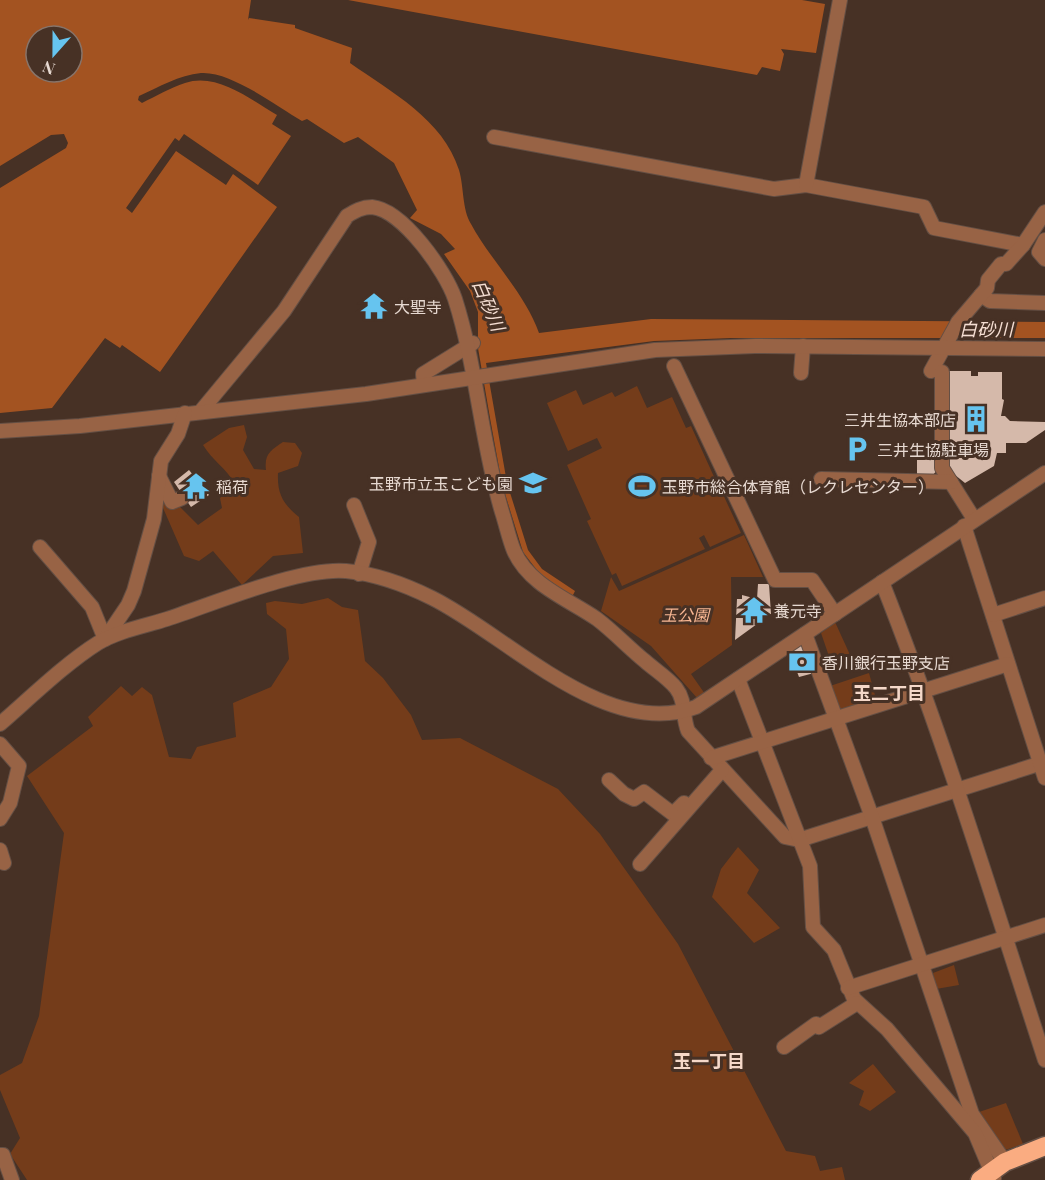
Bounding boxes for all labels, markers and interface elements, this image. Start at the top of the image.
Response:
north arrow [24,24,84,84]
text: N [39,56,58,80]
water label: 白砂川 [467,275,511,336]
temple icon: 大聖寺 [359,291,389,321]
place label: 大聖寺 [394,296,442,317]
water label: 白砂川 [959,317,1015,341]
building icon: 三井生協本部店 [961,404,991,434]
place label: 三井生協本部店 [844,409,956,430]
parking icon: 三井生協駐車場 [842,434,872,464]
place label: 三井生協駐車場 [877,439,989,460]
school or university icon: 玉野市立玉こども園 [518,468,548,498]
temple icon: 稲荷 [181,471,211,501]
sports icon: 玉野市総合体育館（レクレセンター） [627,471,657,501]
place label: 玉野市立玉こども園 [369,473,513,494]
place label: 稲荷 [216,476,248,497]
place label: 玉野市総合体育館（レクレセンター） [662,476,934,497]
temple icon: 養元寺 [739,595,769,625]
place label: 養元寺 [774,600,822,621]
park label: 玉公園 [661,604,711,625]
bank icon: 香川銀行玉野支店 [787,647,817,677]
place label: 香川銀行玉野支店 [822,652,950,673]
district label: 玉二丁目 [853,681,925,705]
district label: 玉一丁目 [673,1049,745,1073]

